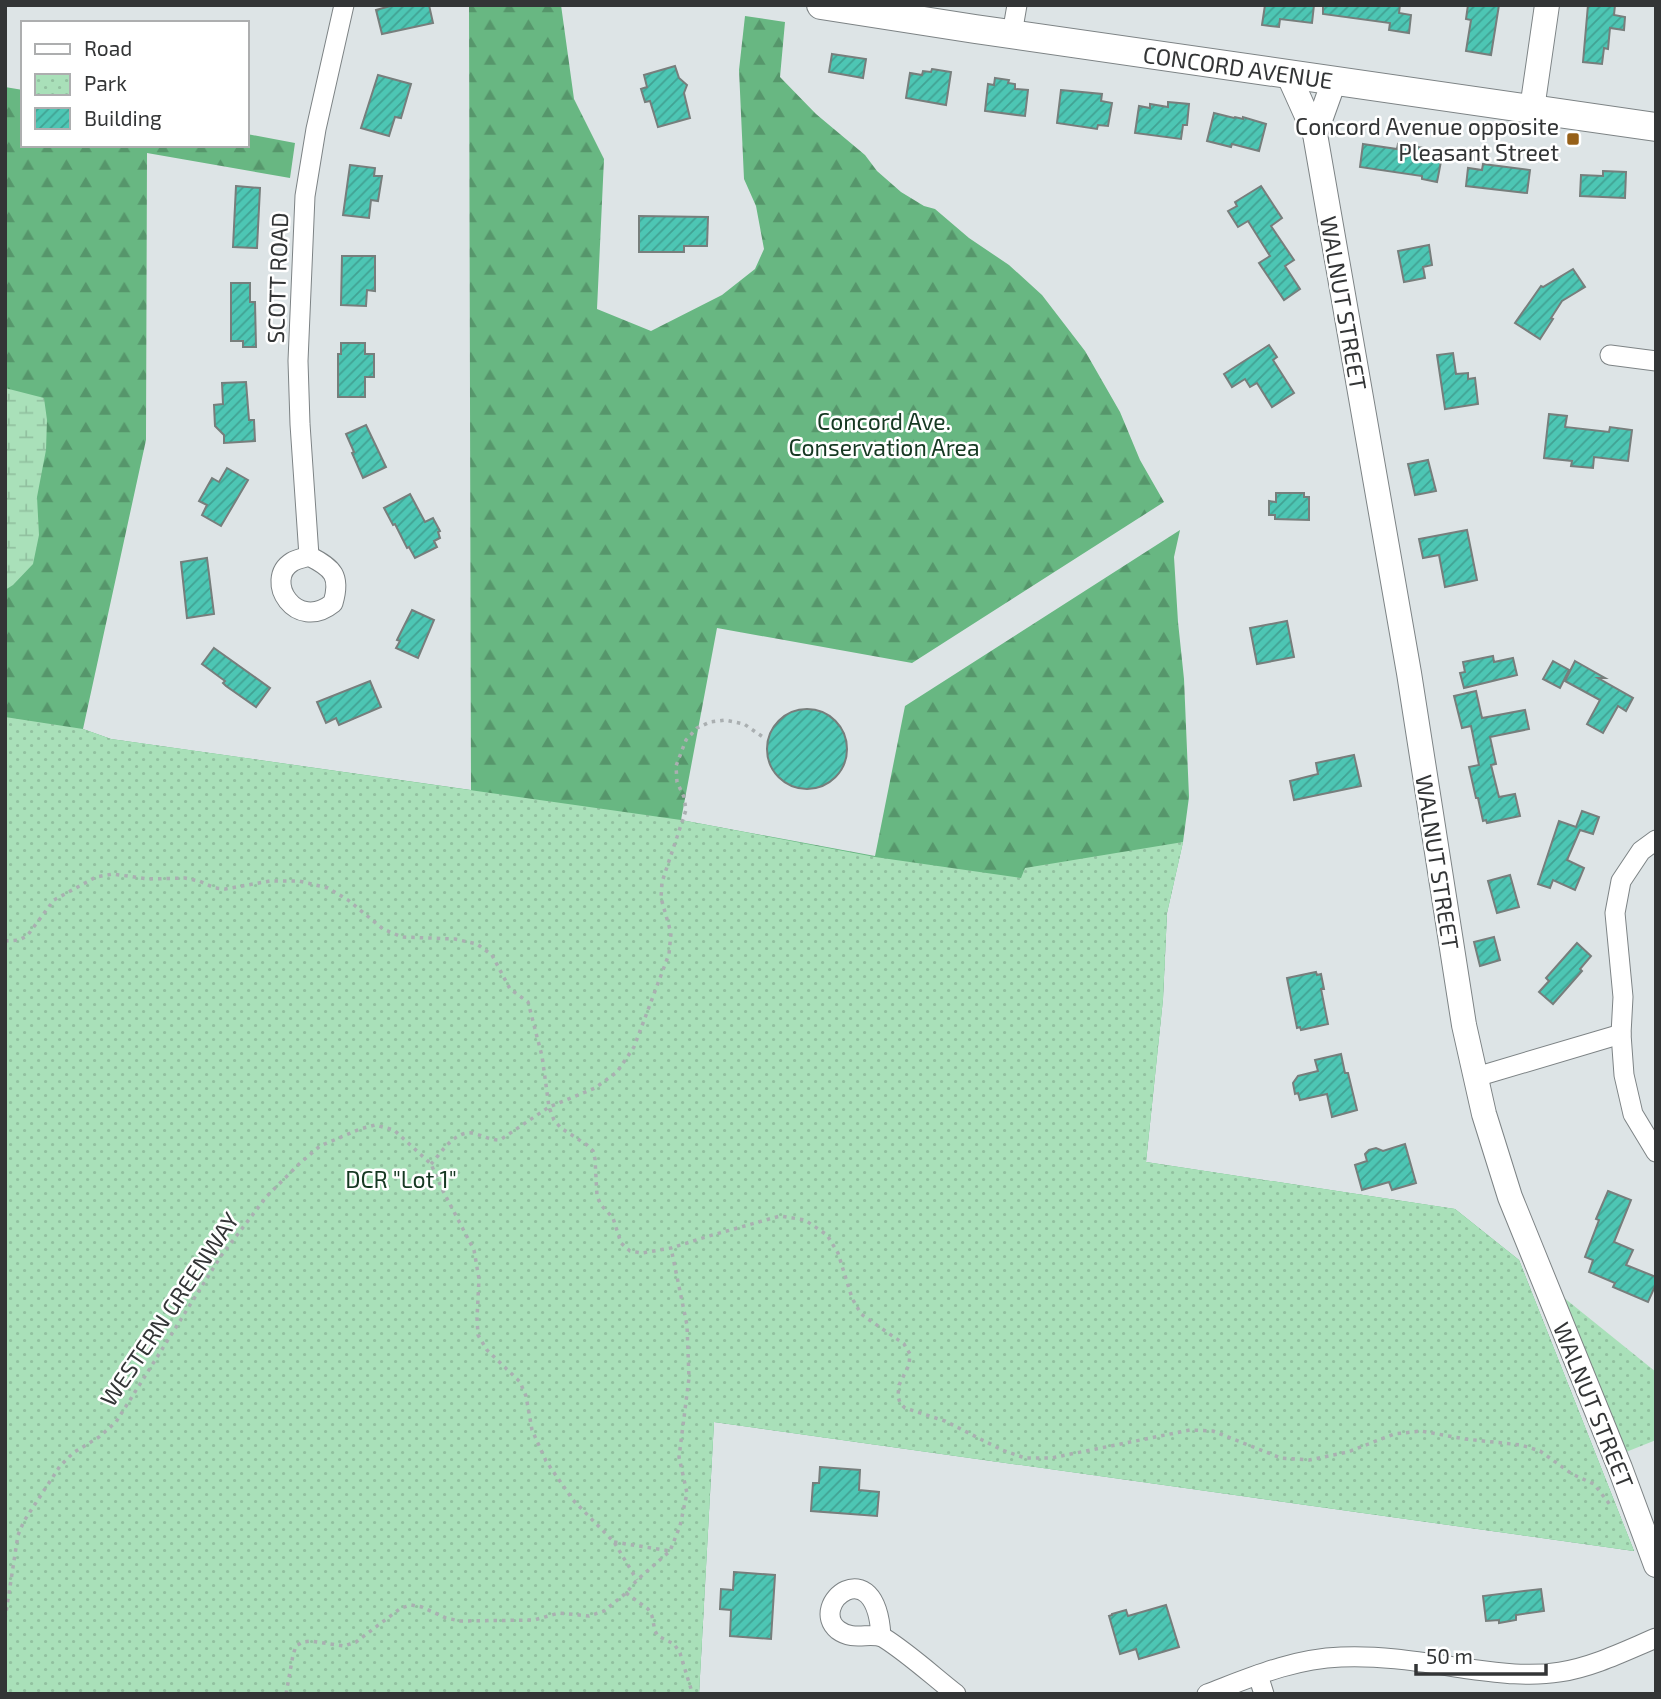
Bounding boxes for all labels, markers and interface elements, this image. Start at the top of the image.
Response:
legend [21,21,248,147]
text: Road [84,35,132,60]
street label: CONCORD AVENUE [1141,40,1335,94]
text: Park [84,70,127,95]
text: Building [84,105,162,130]
place label: Concord Avenue opposite Pleasant Street [1295,112,1559,166]
marker: Concord Avenue opposite Pleasant Street [1565,131,1581,147]
street label: SCOTT ROAD [261,212,293,344]
street label: WALNUT STREET [1315,214,1373,392]
park label: Concord Ave. Conservation Area [788,407,980,461]
street label: WALNUT STREET [1410,773,1466,951]
park label: DCR "Lot 1" [345,1165,457,1193]
street label: WESTERN GREENWAY [94,1207,244,1411]
street label: WALNUT STREET [1548,1318,1640,1492]
scale bar [1416,1632,1546,1676]
text: 50 m [1426,1643,1473,1668]

